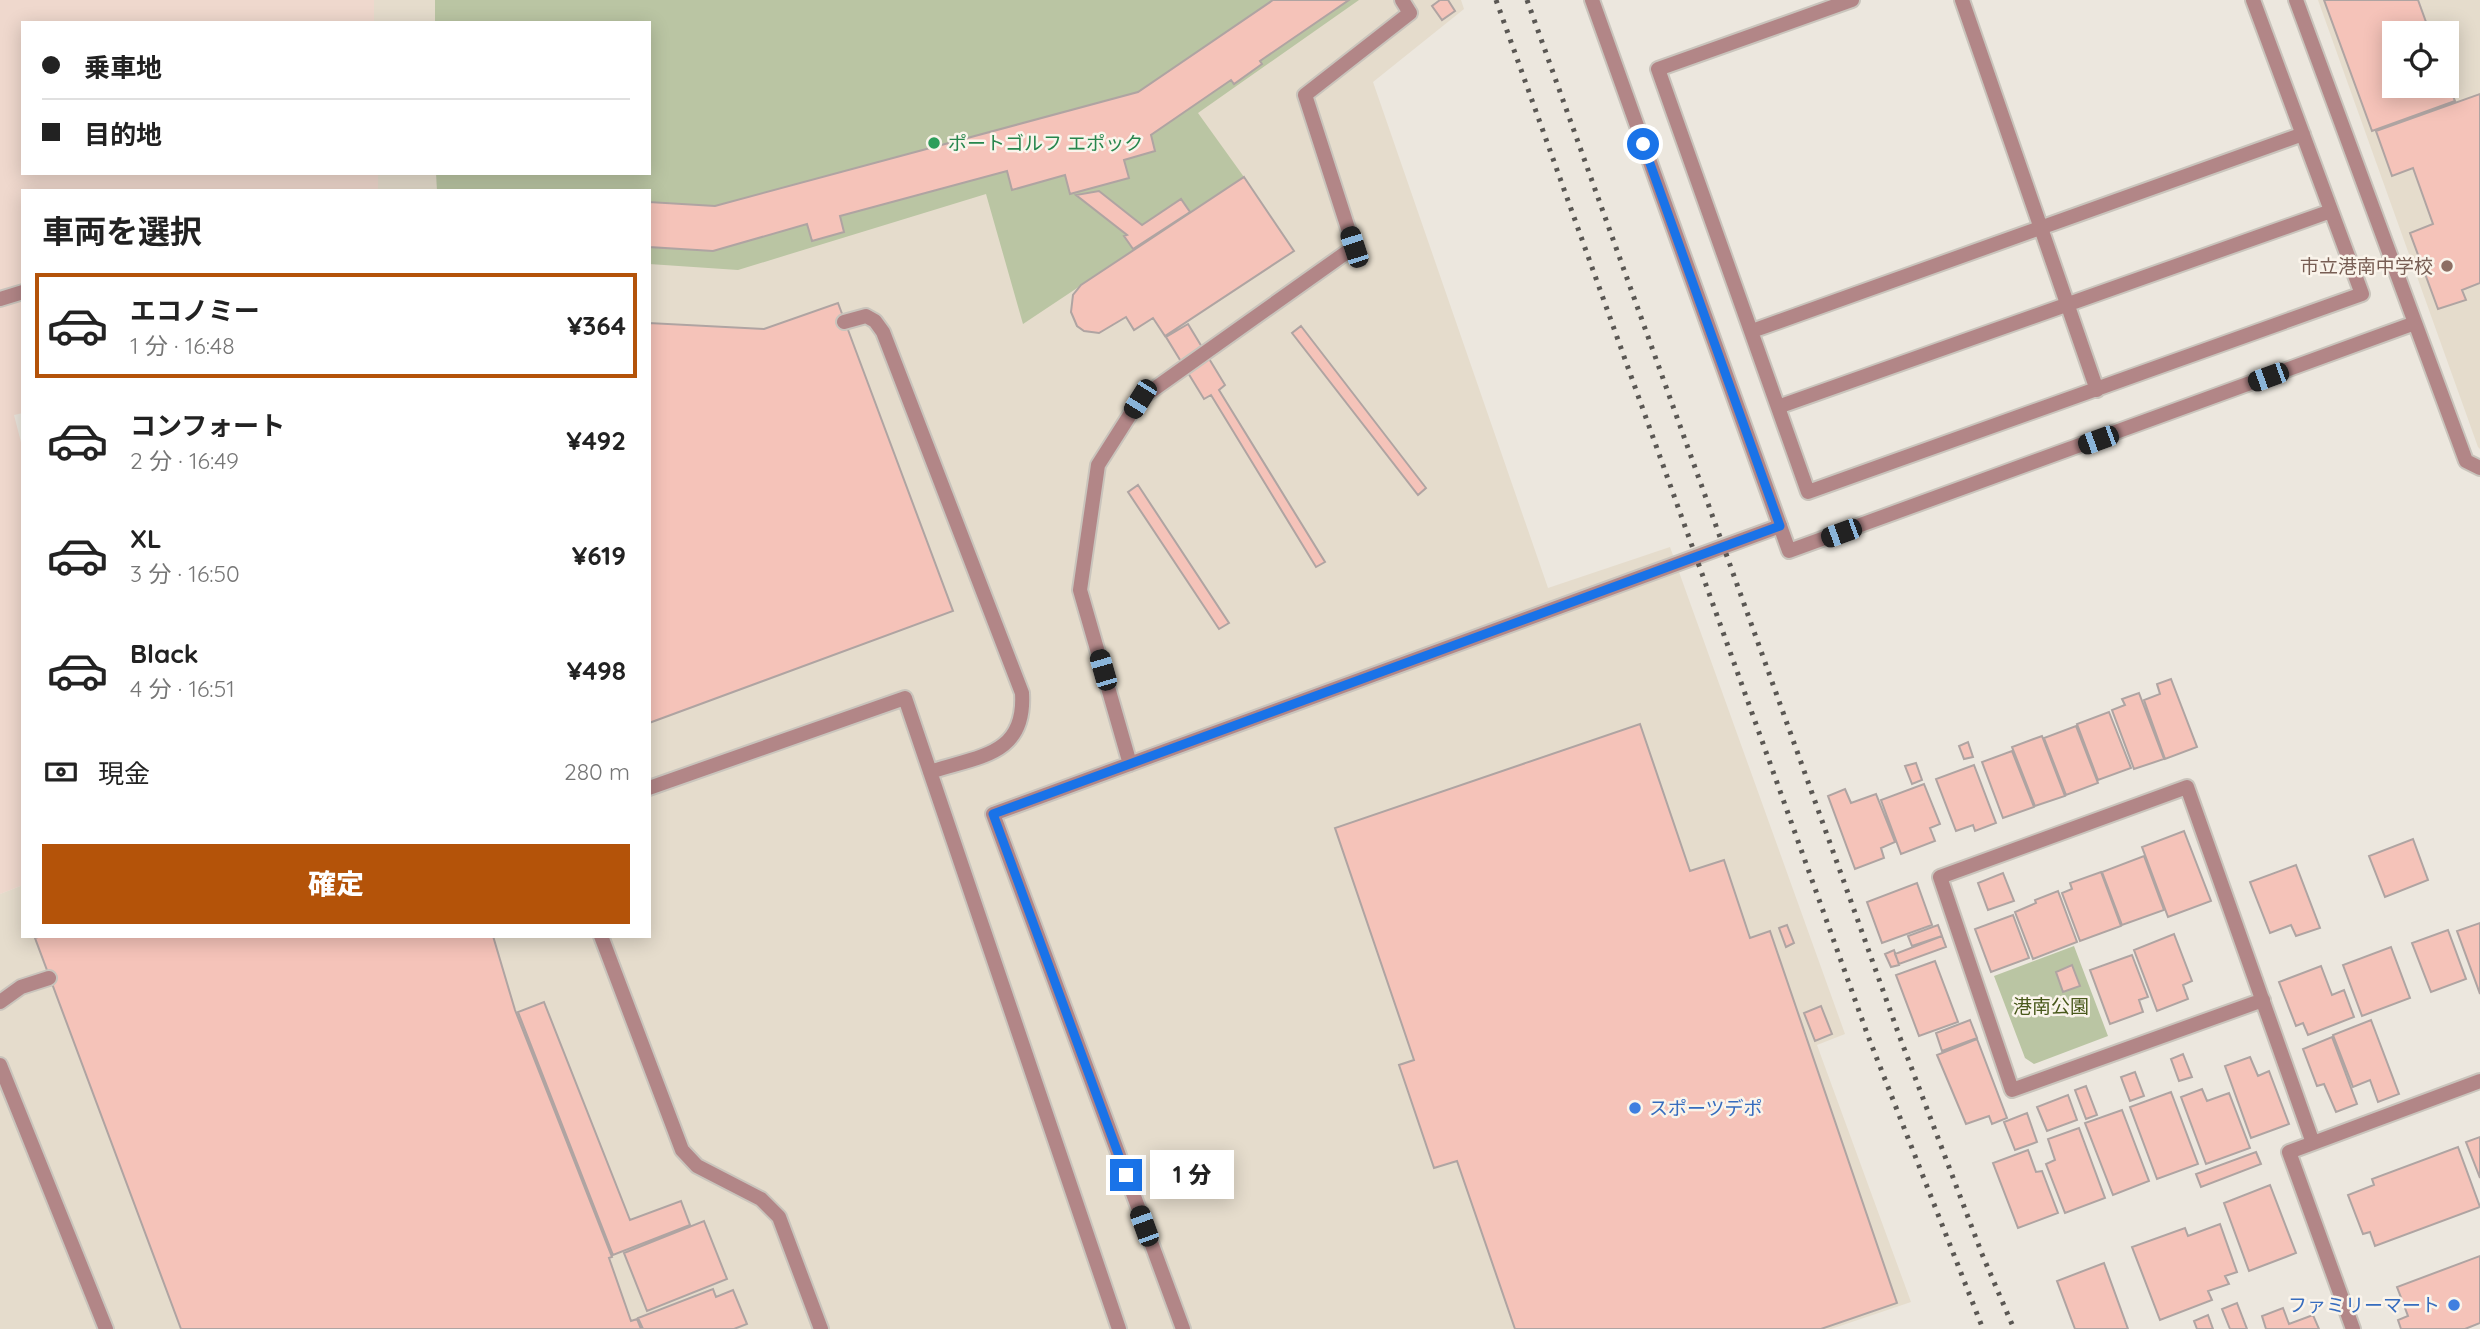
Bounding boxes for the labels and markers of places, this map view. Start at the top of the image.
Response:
place label: ポートゴルフ エポック [948,131,1143,155]
marker: ポートゴルフ エポック [926,135,942,151]
place label: 市立港南中学校 [2300,254,2433,278]
marker: 市立港南中学校 [2439,258,2455,274]
place label: スポーツデポ [1649,1096,1763,1120]
marker: スポーツデポ [1627,1100,1643,1116]
place label: ファミリーマート [2288,1293,2440,1317]
marker: ファミリーマート [2446,1297,2462,1313]

